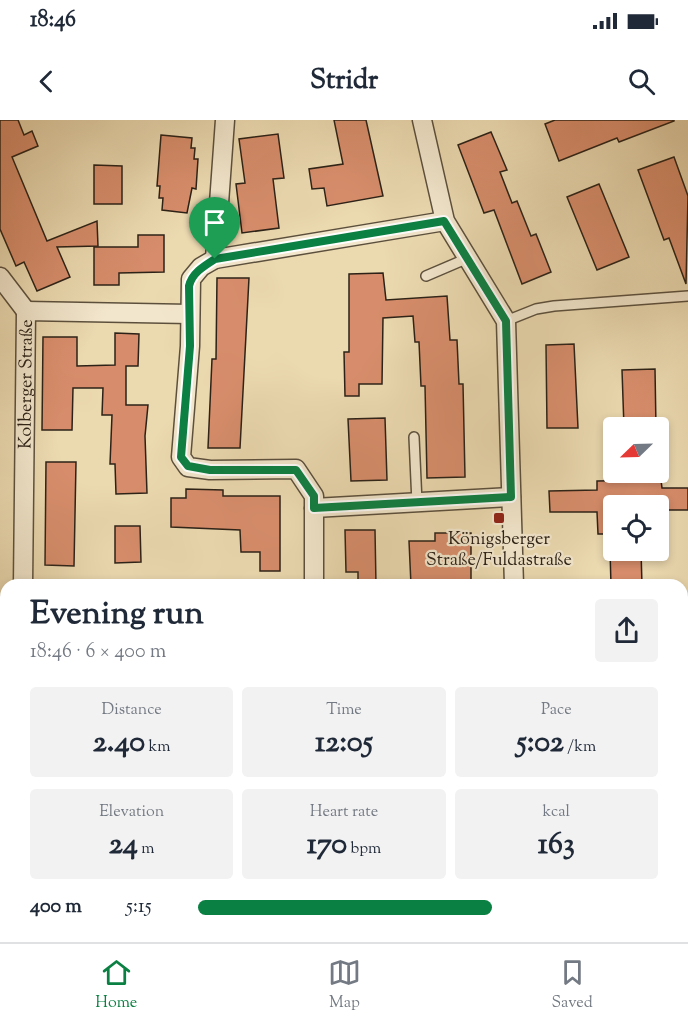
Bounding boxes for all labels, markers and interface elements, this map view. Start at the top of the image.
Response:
text: 18:46 [30,5,76,37]
text: Stridr [310,62,378,101]
icon: back [30,65,63,98]
icon: search [625,65,658,98]
pin [189,197,240,259]
icon: arrive [198,206,231,239]
street label: Kolberger Straße [13,319,41,449]
north arrow [603,417,669,483]
map controls [603,417,669,561]
button: locate [603,495,669,561]
marker: Königsberger Straße/Fuldastraße [492,511,506,525]
place label: Königsberger Straße/Fuldastraße [426,527,572,574]
text: Evening run [30,591,204,639]
button: share [595,599,658,662]
text: 18:46 · 6 × 400 m [30,638,166,667]
text: Distance [101,699,162,722]
text: Time [326,699,362,722]
text: Pace [541,699,572,722]
text: 2.40 [93,722,145,765]
text: 12:05 [315,722,373,765]
text: 5:02 [516,722,564,765]
text: km [145,736,171,759]
text: /km [564,736,596,759]
text: Elevation [99,801,164,824]
text: Heart rate [310,801,378,824]
text: kcal [543,801,570,824]
text: 24 [109,824,138,867]
text: 170 [307,824,347,867]
text: 163 [538,824,575,867]
text: m [138,838,155,861]
text: bpm [347,838,381,861]
text: 400 m [30,893,82,922]
text: 5:15 [126,893,152,922]
tab: Home [95,956,137,1015]
tab: Map [328,956,361,1015]
tab: Saved [552,956,593,1015]

